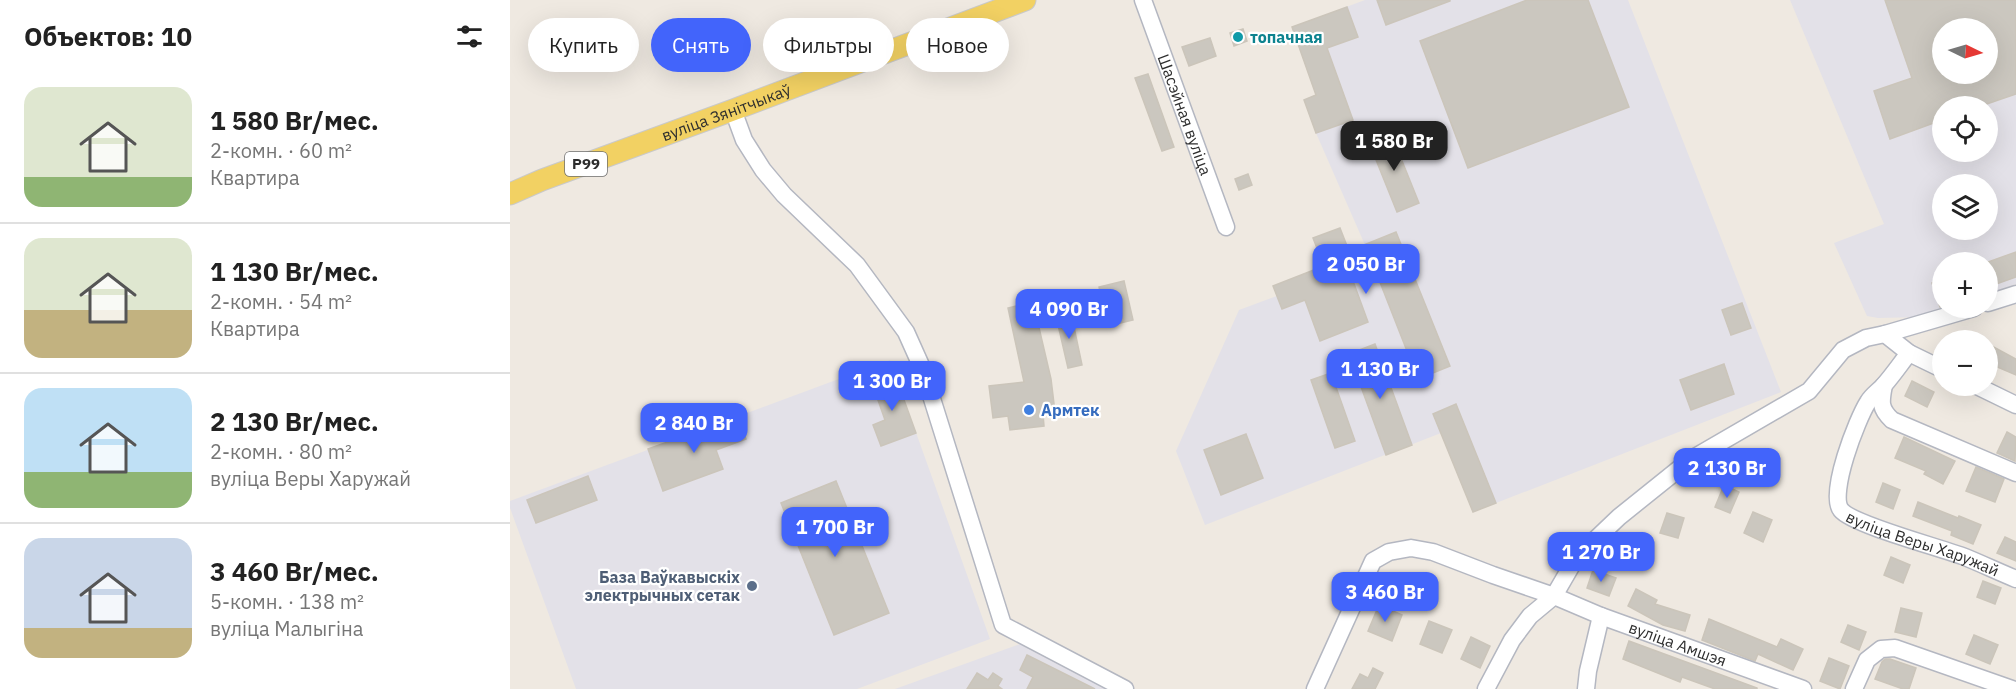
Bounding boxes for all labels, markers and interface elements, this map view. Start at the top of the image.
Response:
chip: Купить [528,18,639,72]
chip: Снять [651,18,751,72]
chip: Фильтры [763,18,894,72]
chip: Новое [906,18,1009,72]
north arrow [1932,18,1998,84]
map controls [1932,18,1998,396]
text: Объектов: 10 [24,19,192,53]
icon: filters [453,20,486,53]
place label: топачная [1250,27,1323,47]
marker: топачная [1231,30,1245,44]
street label: Шасэйная вуліца [1154,51,1216,178]
street label: вуліца Зянітчыкаў [659,79,793,145]
button: locate [1932,96,1998,162]
text: 1 580 Br/мес. [210,103,379,137]
icon: home [72,111,144,183]
pin: 1 580 Br [1332,121,1456,172]
text: 1 580 Br [1355,127,1433,154]
text: 2-комн. · 60 m² [210,137,352,164]
road number: Р99 [565,152,607,176]
text: Квартира [210,164,300,191]
button: layers [1932,174,1998,240]
pin: 2 050 Br [1304,244,1428,295]
text: 2 050 Br [1327,250,1405,277]
button: + [1932,252,1998,318]
text: 1 130 Br/мес. [210,254,379,288]
icon: home [72,262,144,334]
text: 2-комн. · 54 m² [210,288,352,315]
pin: 4 090 Br [1007,289,1131,340]
text: 4 090 Br [1030,295,1108,322]
text: Квартира [210,315,300,342]
button: − [1932,330,1998,396]
pin: 1 130 Br [1318,349,1442,400]
text: 1 130 Br [1341,355,1419,382]
pin: 1 300 Br [830,361,954,412]
text: 1 300 Br [853,367,931,394]
place label: Армтек [1041,400,1100,420]
pin: 2 840 Br [632,403,756,454]
marker: Армтек [1022,403,1036,417]
text: 2 130 Br/мес. [210,404,379,438]
text: 2 840 Br [655,409,733,436]
icon: home [72,412,144,484]
text: 2-комн. · 80 m² [210,438,352,465]
pin: 2 130 Br [1665,448,1789,499]
text: 2 130 Br [1688,454,1766,481]
text: вуліца Веры Харужай [210,465,411,492]
street label: вуліца Веры Харужай [1843,506,2002,581]
pin: 1 700 Br [773,507,897,558]
text: 1 700 Br [796,513,874,540]
pin: 1 270 Br [1539,532,1663,583]
text: 1 270 Br [1562,538,1640,565]
text: 3 460 Br/мес. [210,554,379,588]
icon: home [72,562,144,634]
place label: База Ваўкавыскіх электрычных сетак [585,567,740,605]
pin: 3 460 Br [1323,572,1447,623]
text: 3 460 Br [1346,578,1424,605]
marker: База Ваўкавыскіх электрычных сетак [745,579,759,593]
text: 5-комн. · 138 m² [210,588,364,615]
text: вуліца Малыгіна [210,615,363,642]
street label: вуліца Амшэя [1626,617,1729,671]

